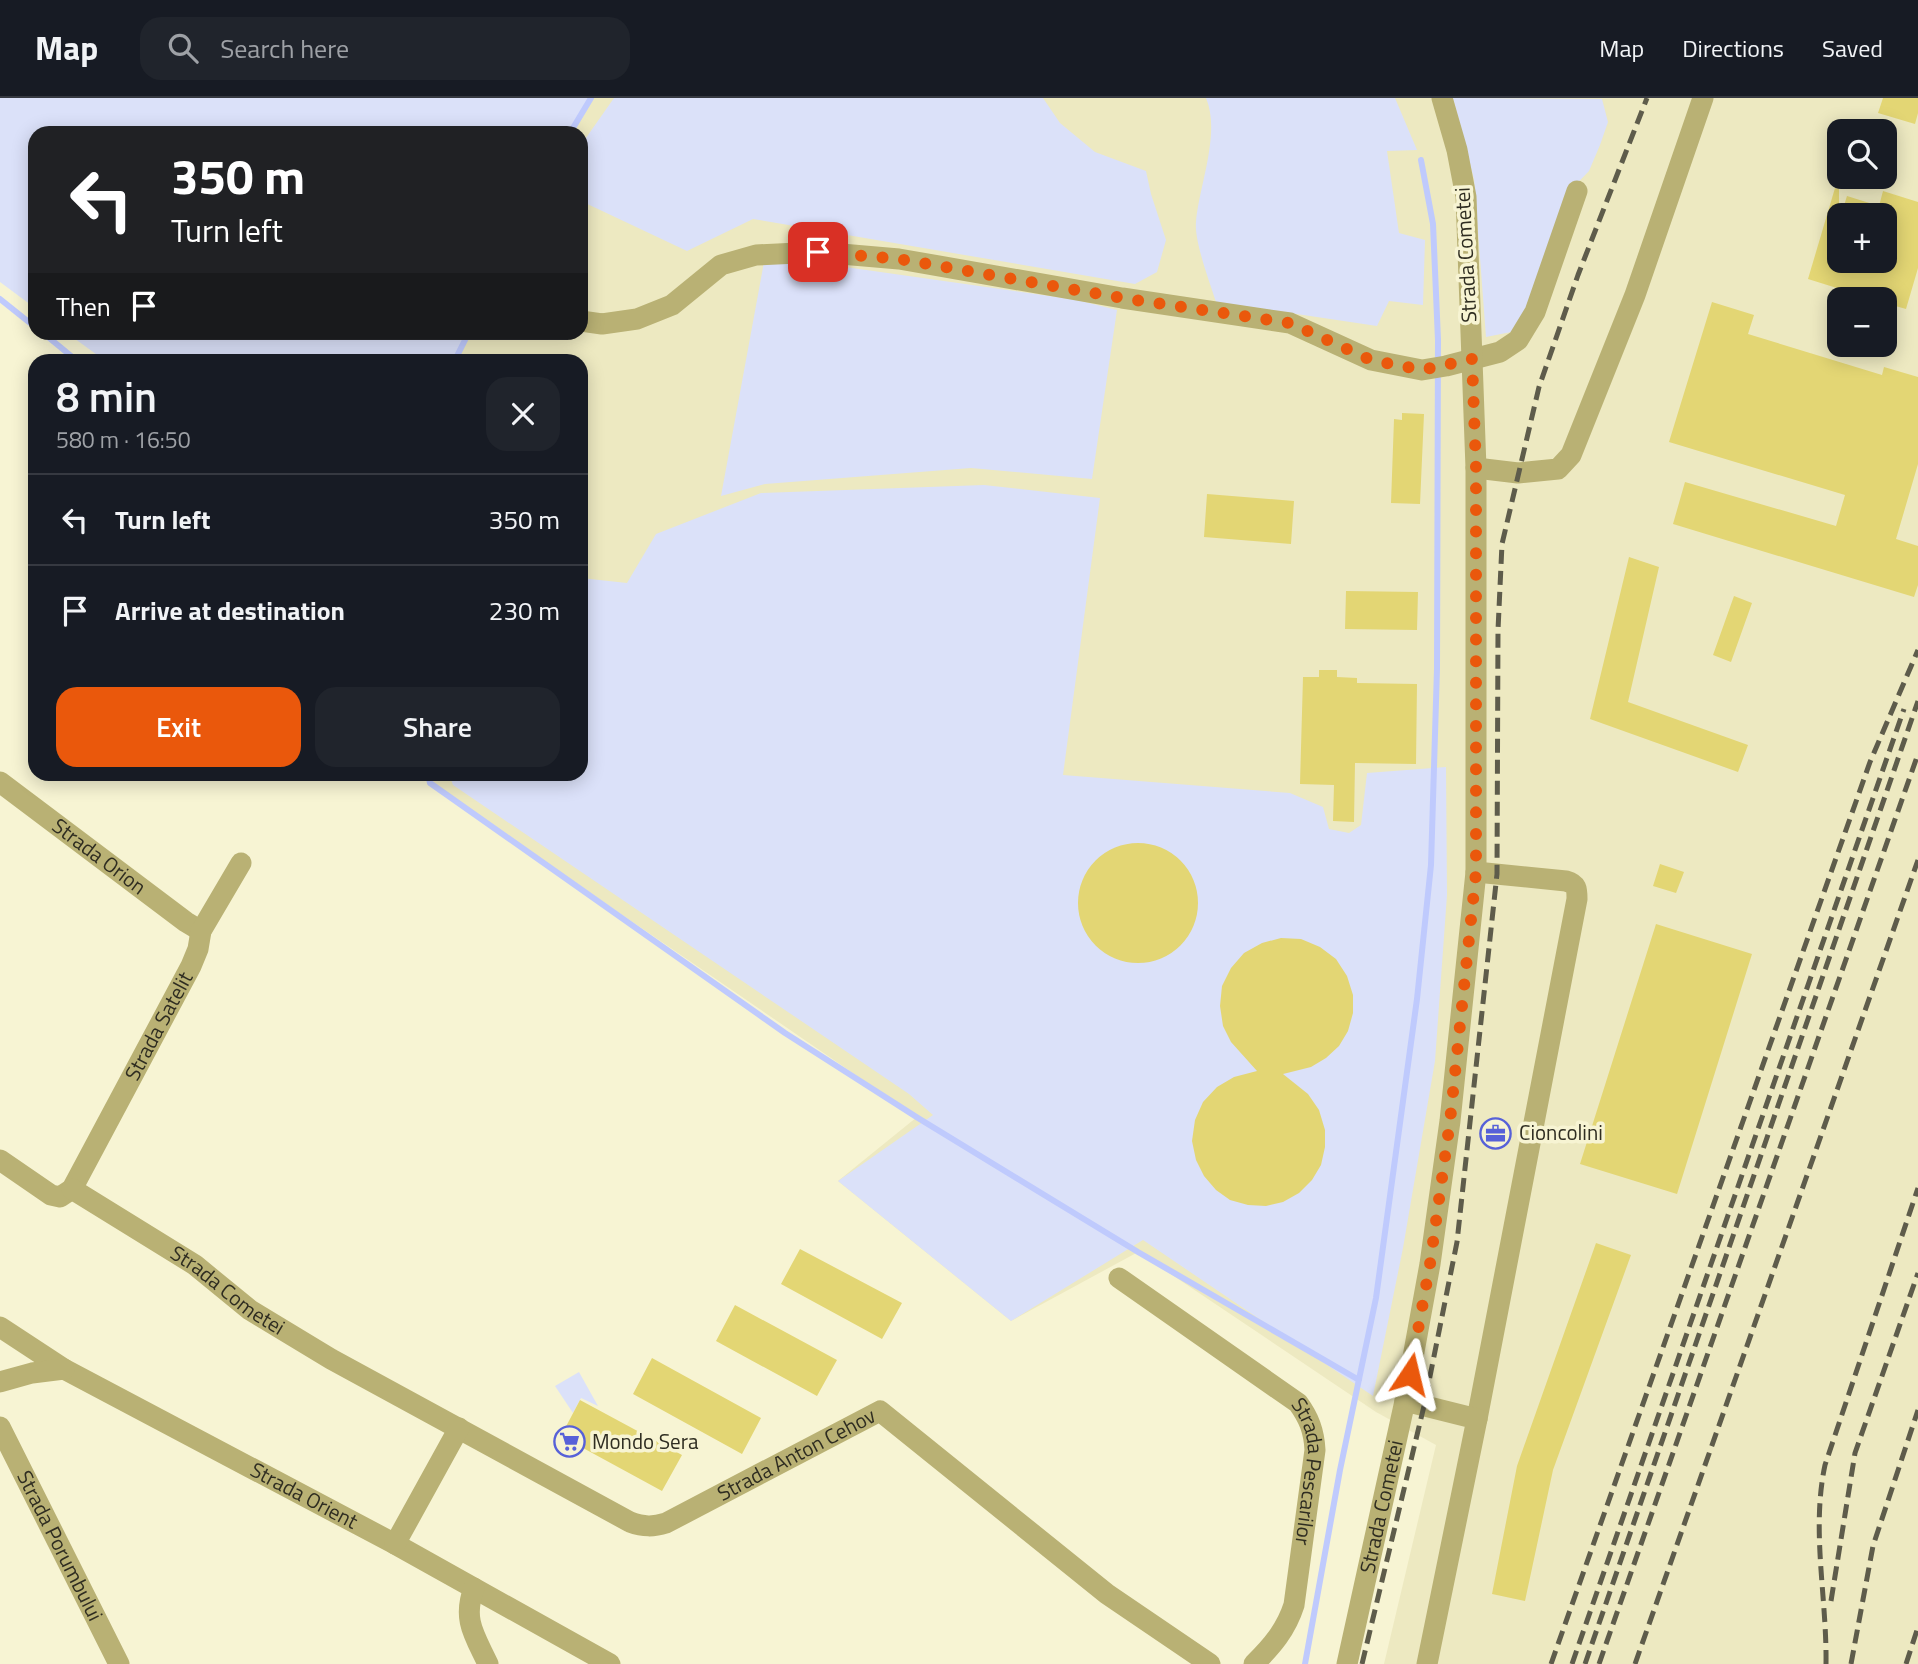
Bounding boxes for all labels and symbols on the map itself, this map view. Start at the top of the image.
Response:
street label: Strada Cometei [1445,187,1485,324]
pin [788,222,848,282]
street label: Strada Orion [46,810,154,902]
street label: Strada Satelit [116,965,200,1086]
office icon: Cioncolini [1479,1116,1513,1150]
place label: Cioncolini [1519,1116,1603,1148]
street label: Strada Cometei [165,1237,291,1343]
position arrow [1373,1337,1447,1411]
street label: Strada Pescarilor [1284,1390,1332,1547]
street label: Strada Anton Cehov [711,1399,881,1509]
supermarket icon: Mondo Sera [552,1425,586,1459]
place label: Mondo Sera [592,1425,699,1457]
street label: Strada Cometei [1350,1437,1411,1576]
street label: Strada Orient [245,1453,364,1537]
street label: Strada Porumbului [9,1465,112,1626]

